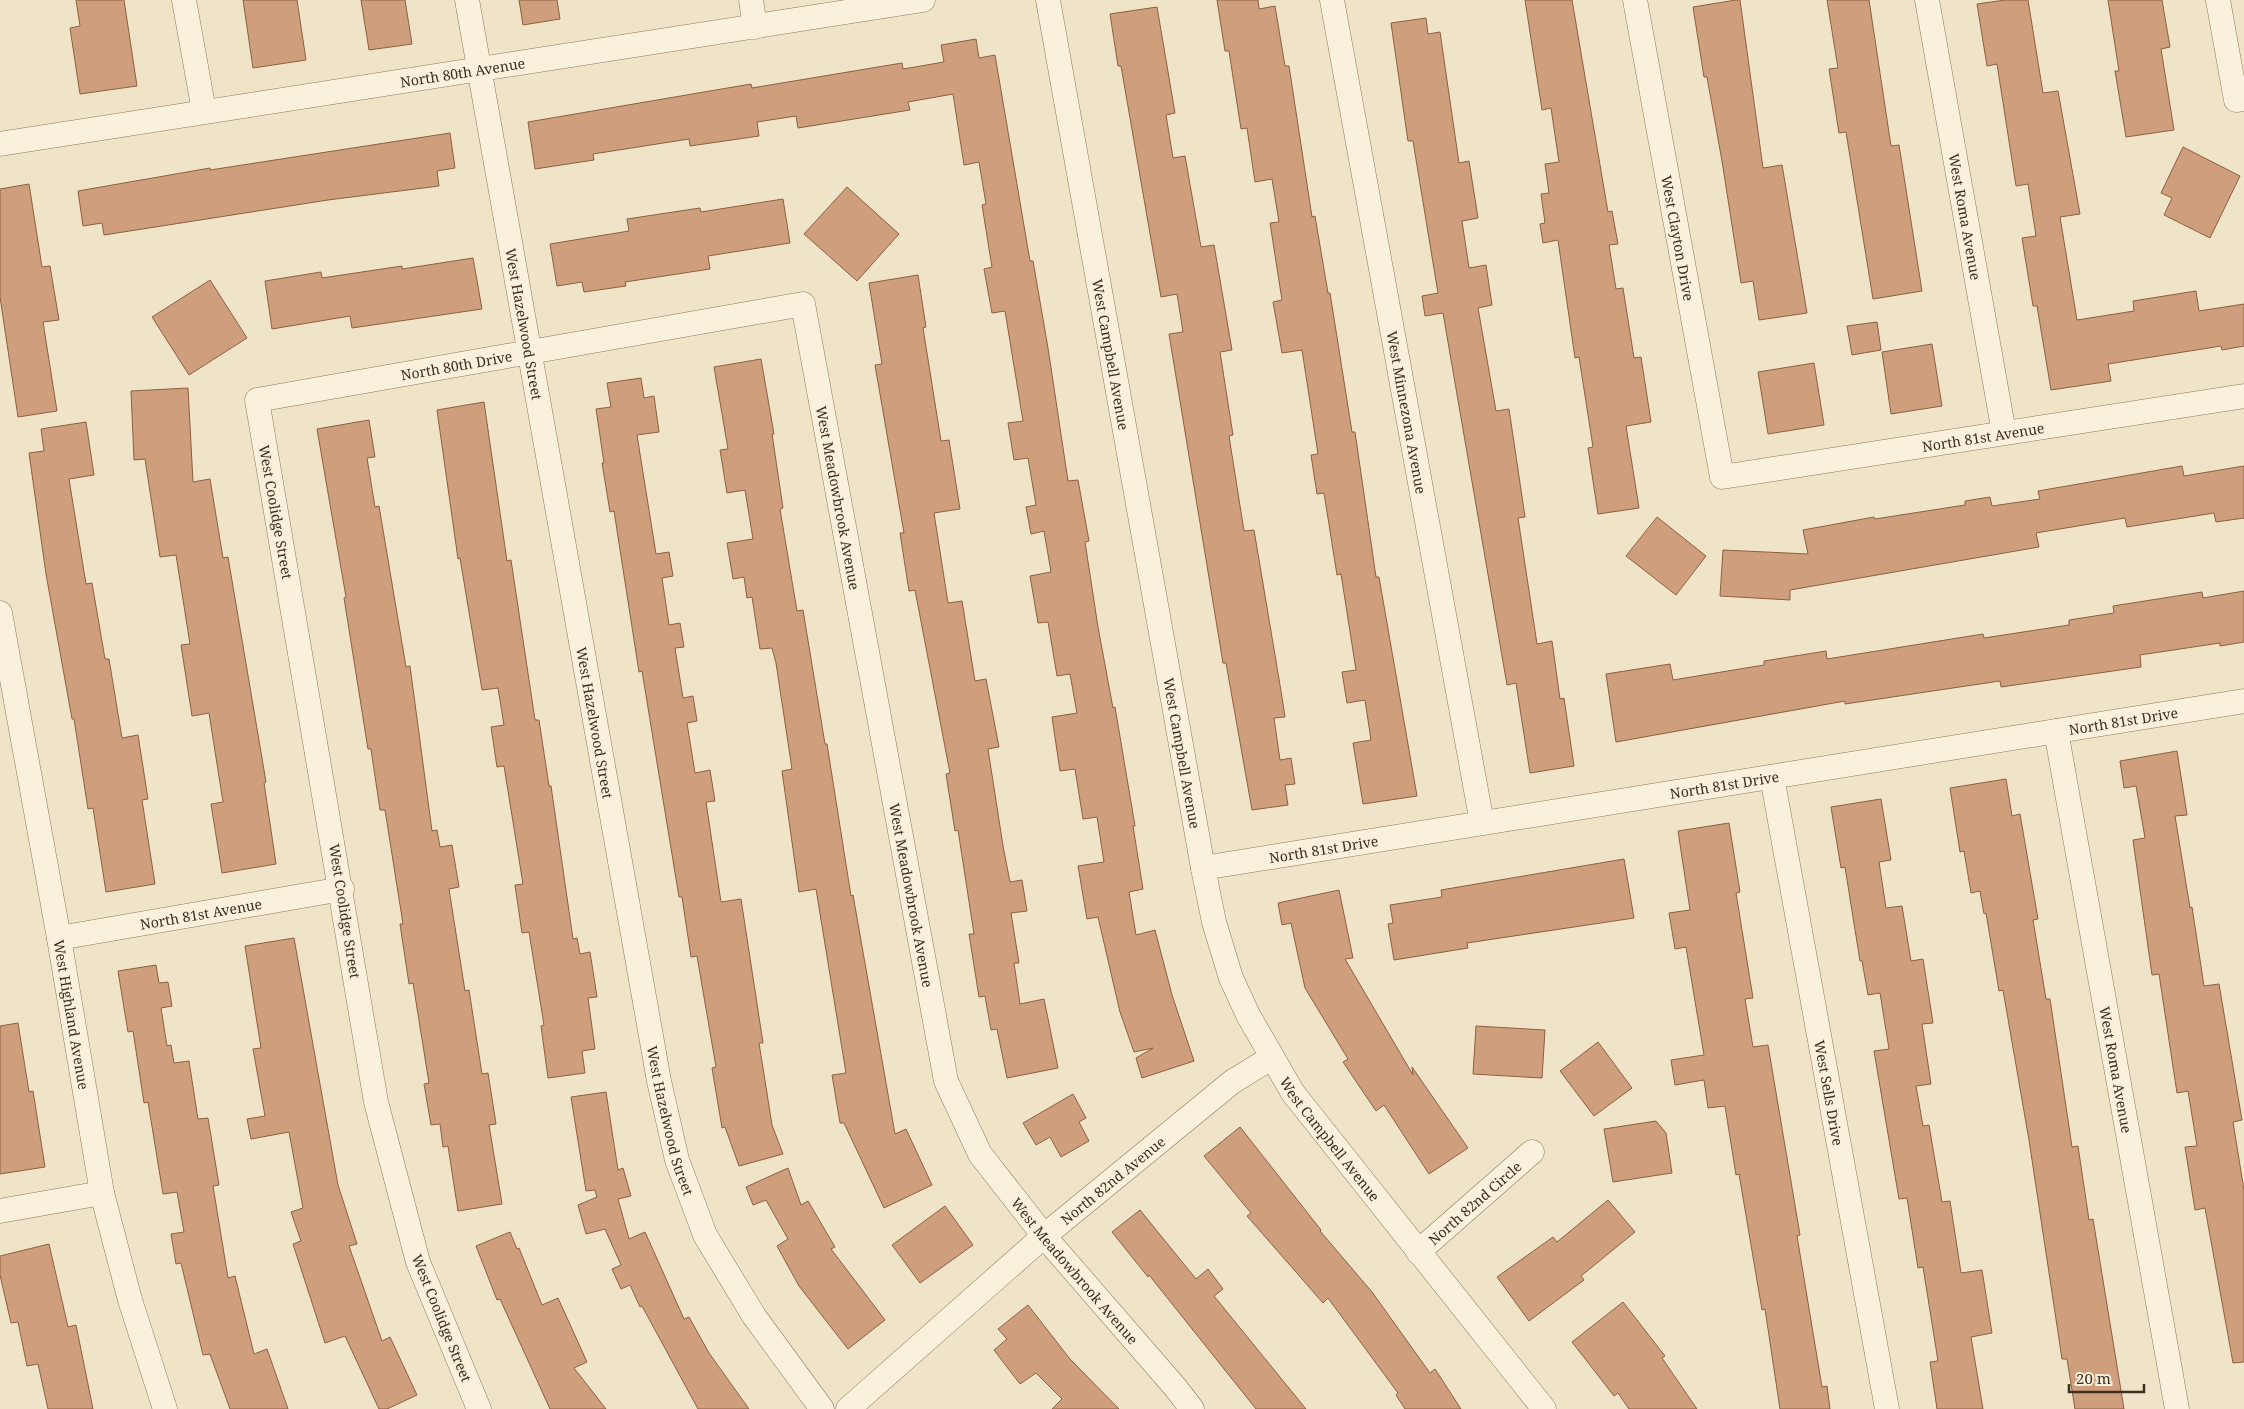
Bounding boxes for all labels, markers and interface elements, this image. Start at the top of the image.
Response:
street label: North 80th Avenue [399,53,526,91]
street label: West Roma Avenue [1945,152,1986,281]
street label: West Clayton Drive [1658,174,1699,302]
street label: West Hazelwood Street [502,247,547,401]
street label: West Campbell Avenue [1088,277,1134,431]
street label: West Minnezona Avenue [1383,329,1431,495]
street label: North 80th Drive [399,346,514,384]
street label: West Meadowbrook Avenue [812,404,865,591]
street label: North 81st Avenue [1921,418,2045,455]
street label: West Coolidge Street [255,443,297,581]
street label: West Hazelwood Street [573,645,618,800]
street label: West Campbell Avenue [1160,676,1205,830]
street label: North 81st Drive [2067,702,2179,738]
street label: North 81st Drive [1668,766,1780,802]
street label: West Meadowbrook Avenue [886,802,938,989]
street label: North 81st Drive [1268,831,1379,867]
street label: West Coolidge Street [325,842,365,980]
street label: North 81st Avenue [138,894,263,933]
street label: West Highland Avenue [50,938,94,1091]
street label: West Roma Avenue [2096,1005,2137,1134]
street label: West Sells Drive [1811,1039,1848,1147]
street label: West Hazelwood Street [643,1044,699,1198]
street label: West Campbell Avenue [1276,1073,1385,1205]
street label: North 82nd Avenue [1056,1131,1169,1228]
street label: North 82nd Circle [1424,1156,1525,1249]
street label: West Meadowbrook Avenue [1008,1193,1143,1348]
street label: West Coolidge Street [408,1251,476,1385]
scale bar [2069,1362,2144,1394]
text: 20 m [2076,1368,2111,1388]

